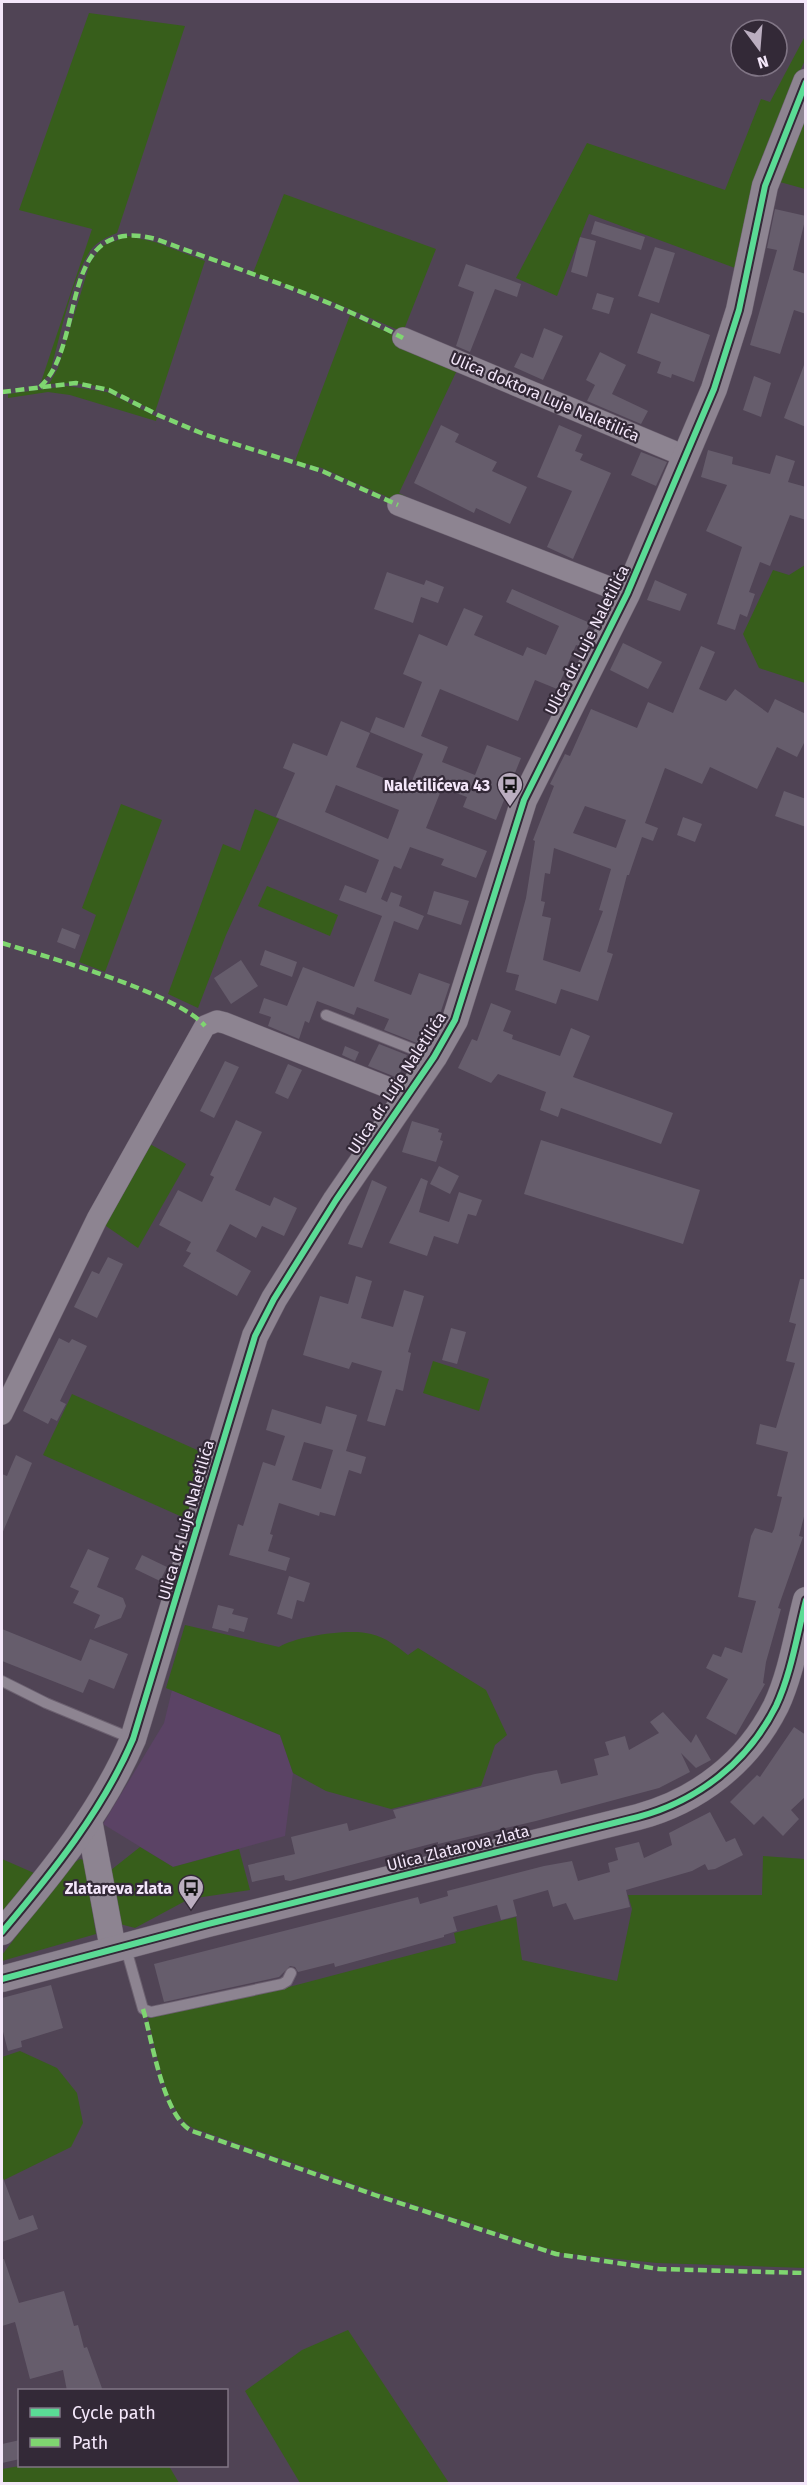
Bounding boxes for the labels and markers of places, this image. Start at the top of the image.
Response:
bus stop icon: Naletilićeva 43 [495,770,525,808]
place label: Naletilićeva 43 [384,776,490,795]
bus stop icon: Zlatareva zlata [176,1873,206,1911]
place label: Zlatareva zlata [65,1879,172,1898]

